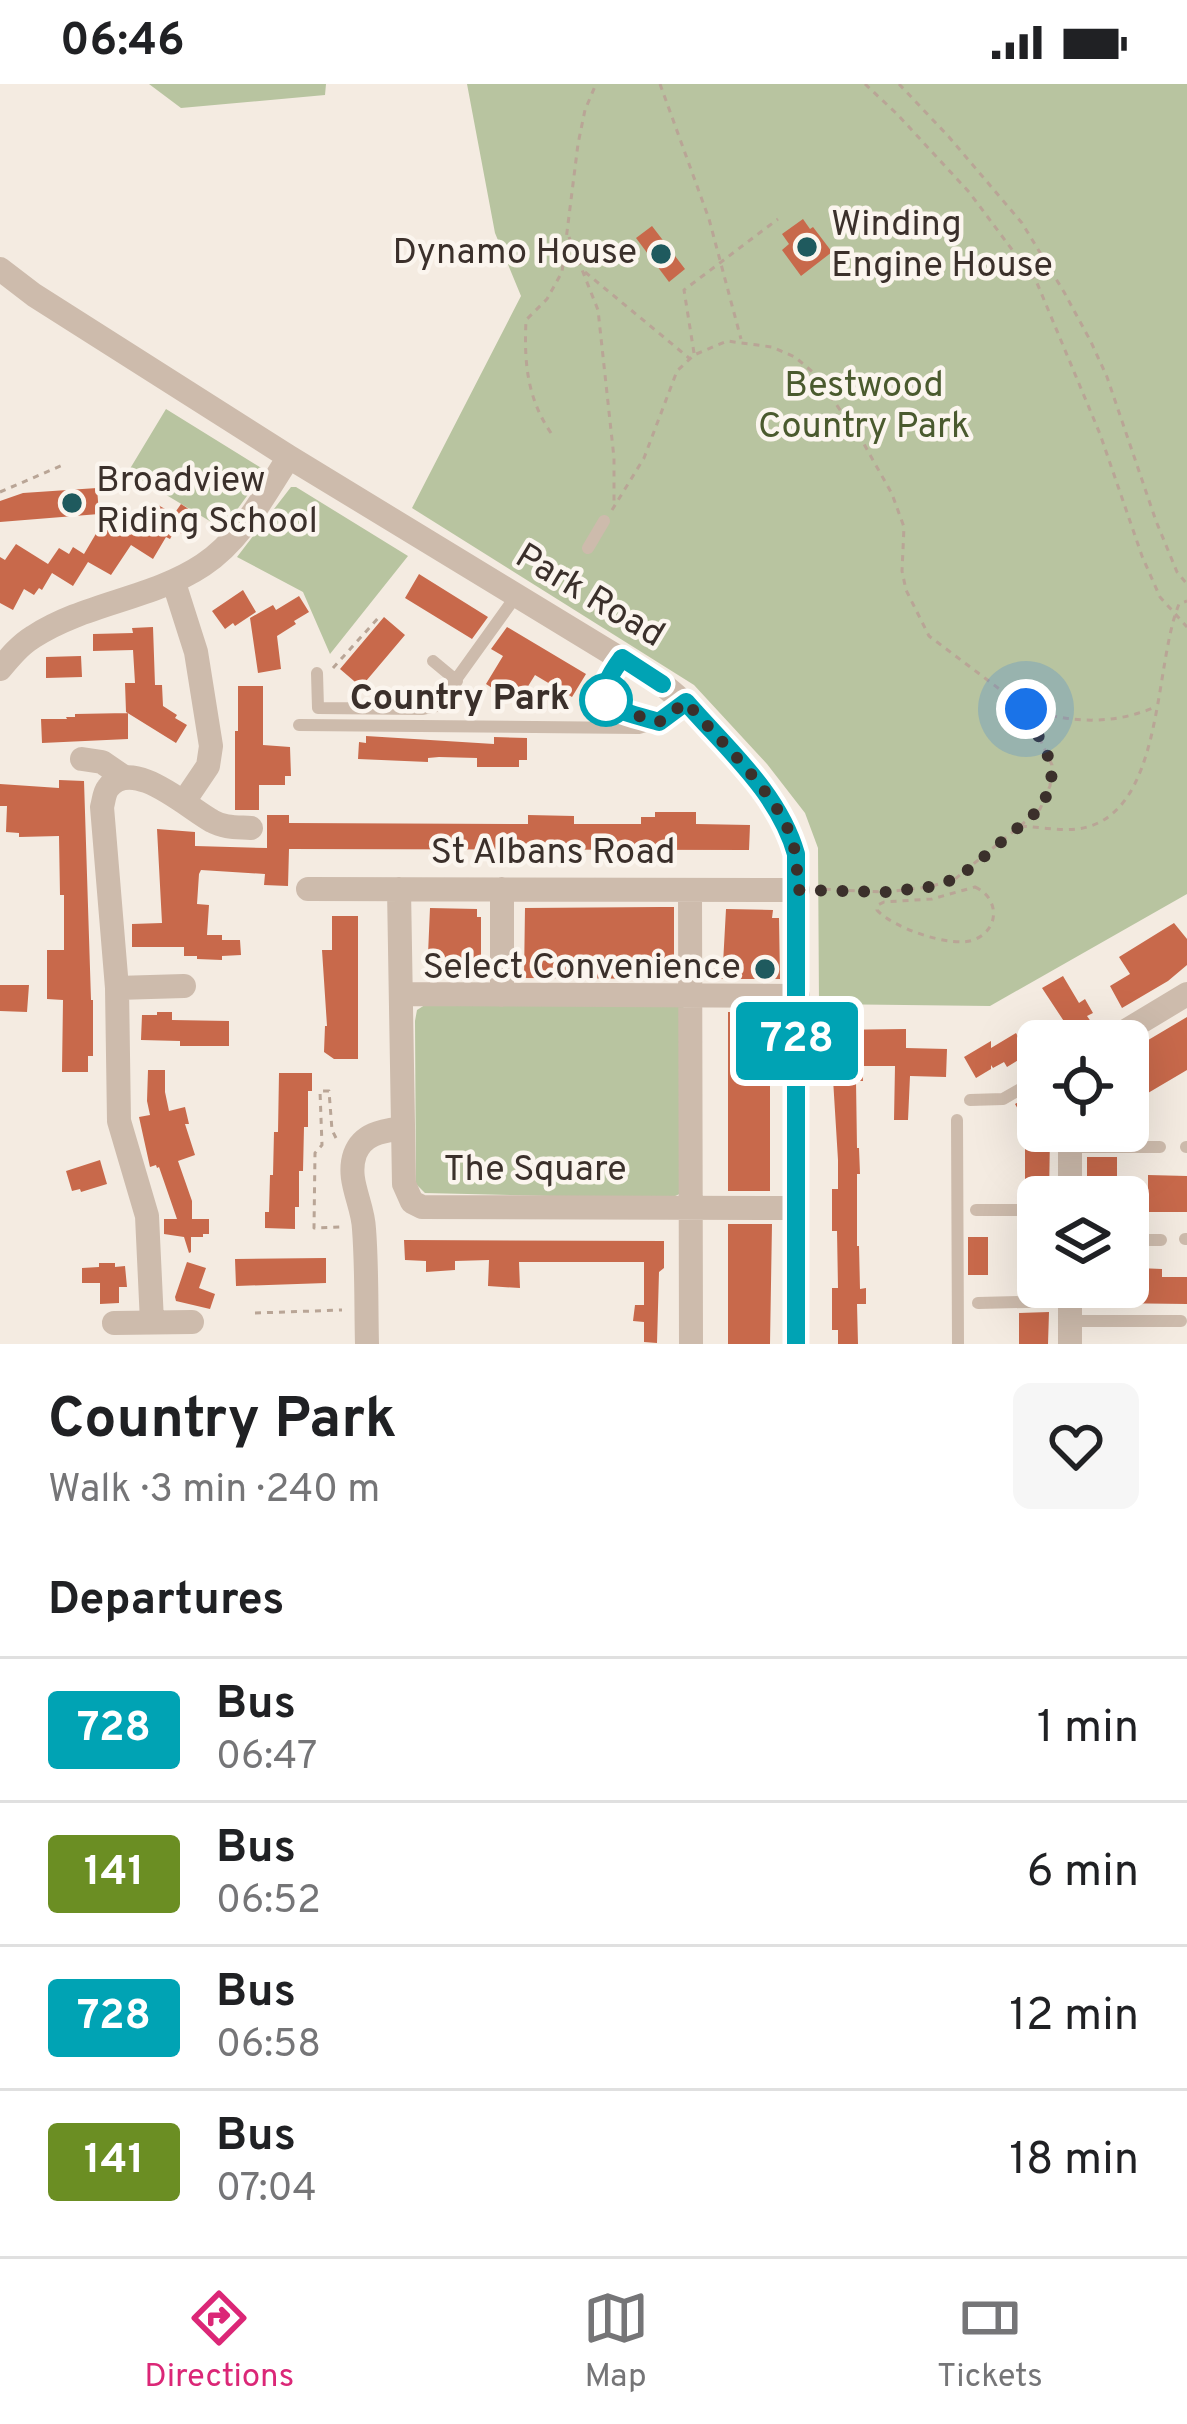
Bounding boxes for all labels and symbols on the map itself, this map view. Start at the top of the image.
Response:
place label: Winding Engine House [831,203,1053,290]
place label: Dynamo House [392,231,637,277]
marker: Winding Engine House [794,234,820,260]
marker: Dynamo House [648,241,674,267]
park label: Bestwood Country Park [758,364,970,451]
place label: Broadview Riding School [96,459,318,546]
marker: Broadview Riding School [59,490,85,516]
street label: Park Road [506,535,672,659]
marker: Country Park [581,675,631,725]
place label: Country Park [350,677,570,723]
your location [996,679,1056,739]
street label: St Albans Road [431,831,675,877]
place label: Select Convenience [422,946,741,992]
marker: Select Convenience [752,956,778,982]
line badge: 728 [728,1002,866,1080]
street label: The Square [443,1148,627,1194]

